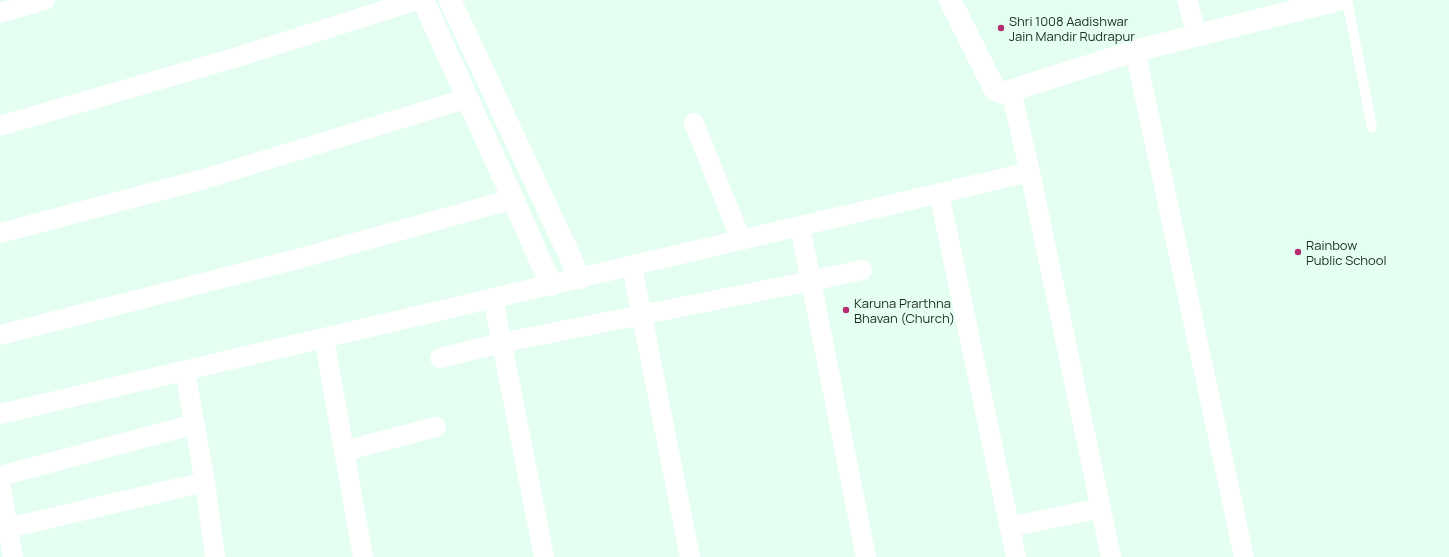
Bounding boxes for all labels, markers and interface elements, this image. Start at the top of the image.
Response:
place label: Shri 1008 Aadishwar Jain Mandir Rudrapur [1009,12,1135,45]
marker: Shri 1008 Aadishwar Jain Mandir Rudrapur [996,23,1006,33]
place label: Rainbow Public School [1306,236,1386,269]
marker: Rainbow Public School [1293,247,1303,257]
place label: Karuna Prarthna Bhavan (Church) [854,294,955,327]
marker: Karuna Prarthna Bhavan (Church) [841,305,851,315]

